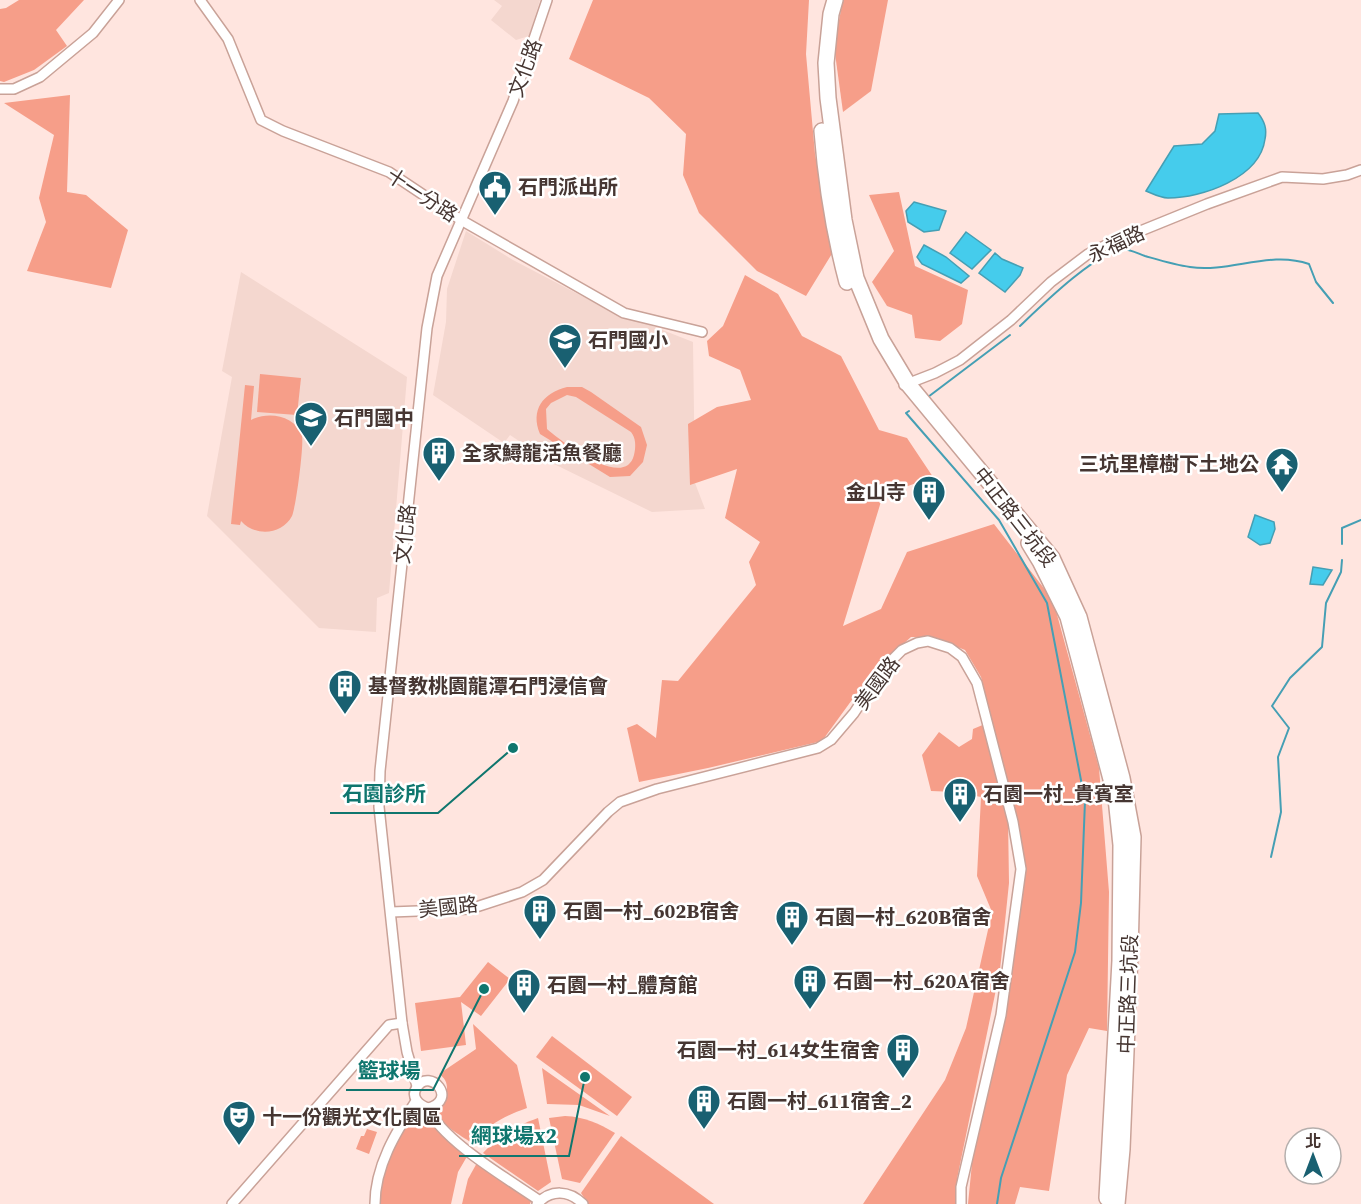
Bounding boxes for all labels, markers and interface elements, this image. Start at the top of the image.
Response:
street label: 文化路 [502,35,548,101]
street label: 十一分路 [381,161,463,229]
public building icon: 石門派出所 [477,169,513,216]
place label: 石門派出所 [518,173,618,201]
street label: 永福路 [1083,219,1149,269]
school or university icon: 石門國小 [547,322,583,369]
place label: 石門國小 [588,326,668,354]
school or university icon: 石門國中 [293,400,329,447]
place label: 石門國中 [334,404,414,432]
building icon: 全家鱘龍活魚餐廳 [421,435,457,482]
place label: 全家鱘龍活魚餐廳 [462,439,622,467]
temple icon: 三坑里樟樹下土地公 [1264,446,1300,493]
place label: 三坑里樟樹下土地公 [1079,450,1259,478]
street label: 中正路三坑段 [967,461,1063,573]
building icon: 金山寺 [911,474,947,521]
place label: 金山寺 [846,478,906,506]
street label: 文化路 [388,503,422,565]
street label: 美國路 [848,651,906,715]
building icon: 基督教桃園龍潭石門浸信會 [327,668,363,715]
place label: 基督教桃園龍潭石門浸信會 [368,672,608,700]
callout: 石園診所 [330,774,438,813]
building icon: 石園一村_貴賓室 [942,776,978,823]
text: 石園診所 [342,779,426,808]
place label: 石園一村_貴賓室 [983,780,1134,808]
street label: 美國路 [417,890,479,924]
building icon: 石園一村_602B宿舍 [522,893,558,940]
place label: 石園一村_602B宿舍 [563,897,739,925]
building icon: 石園一村_620B宿舍 [774,899,810,946]
place label: 石園一村_620B宿舍 [815,903,991,931]
street label: 中正路三坑段 [1112,934,1144,1054]
building icon: 石園一村_620A宿舍 [792,963,828,1010]
building icon: 石園一村_體育館 [506,967,542,1014]
place label: 石園一村_620A宿舍 [833,967,1010,995]
place label: 石園一村_體育館 [547,971,698,999]
building icon: 石園一村_614女生宿舍 [885,1032,921,1079]
place label: 石園一村_614女生宿舍 [677,1036,880,1064]
callout: 籃球場 [346,1051,433,1090]
text: 籃球場 [358,1056,421,1085]
building icon: 石園一村_611宿舍_2 [686,1083,722,1130]
place label: 石園一村_611宿舍_2 [727,1087,912,1115]
theatre icon: 十一份觀光文化園區 [221,1099,257,1146]
place label: 十一份觀光文化園區 [262,1103,442,1131]
callout: 網球場x2 [459,1117,569,1156]
text: 網球場x2 [471,1121,557,1150]
north arrow [1283,1126,1343,1186]
text: 北 [1305,1130,1321,1152]

